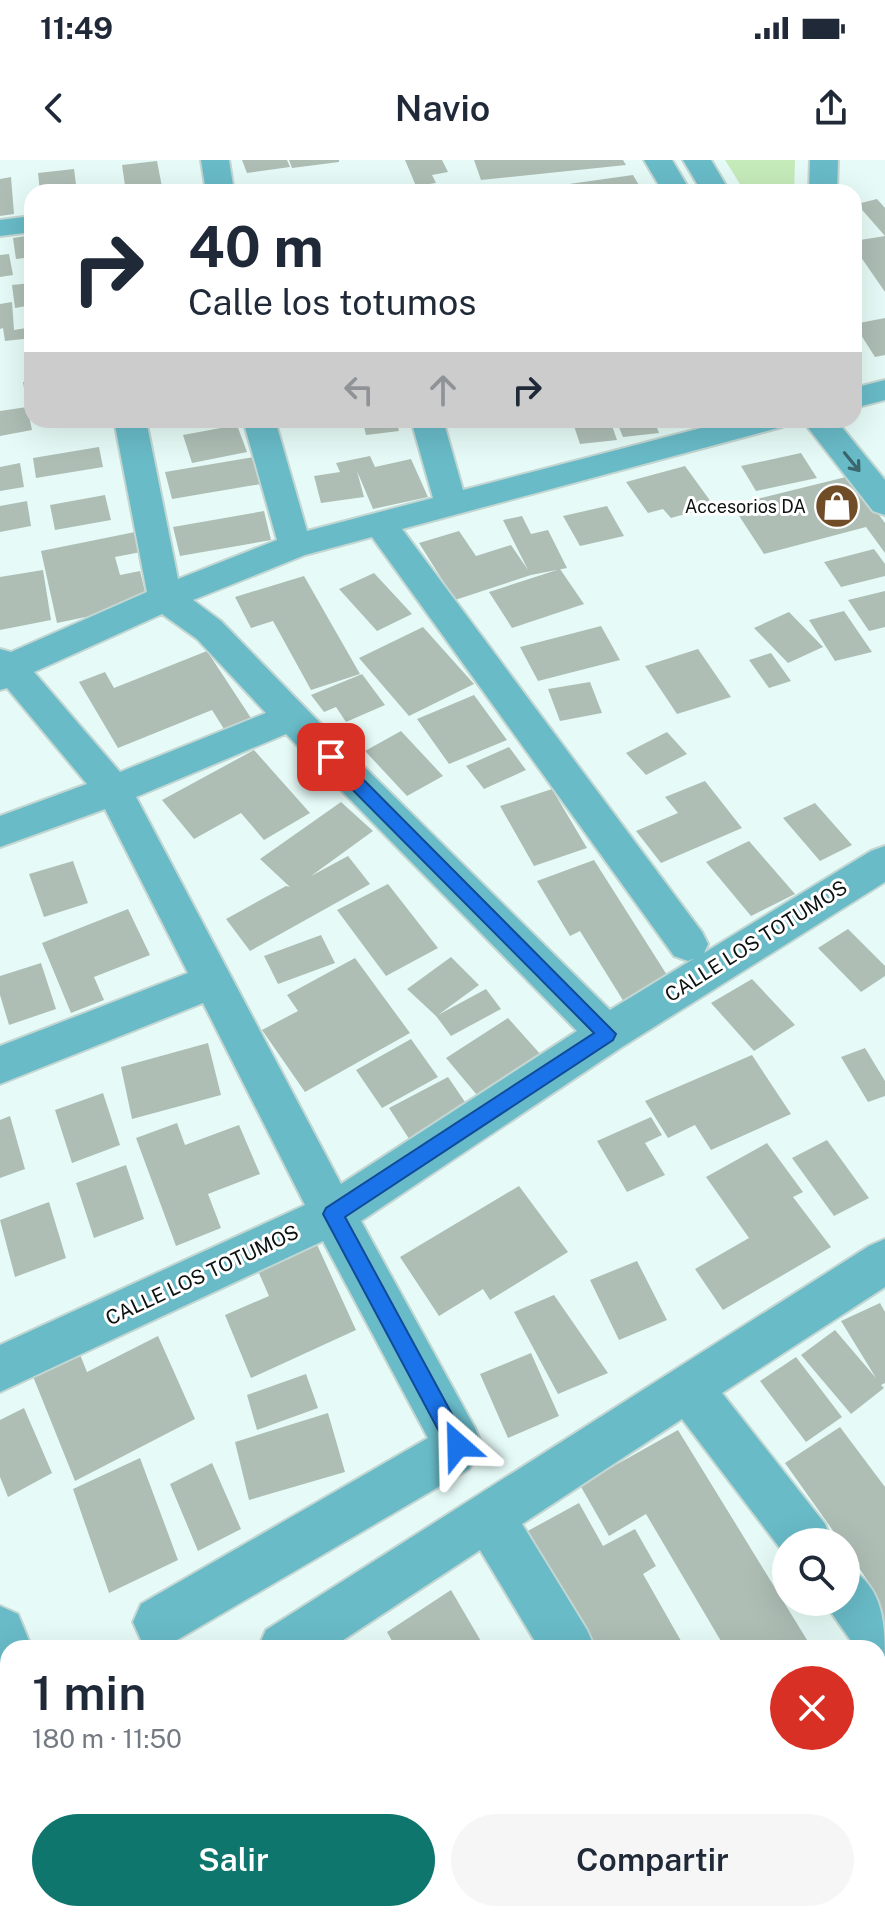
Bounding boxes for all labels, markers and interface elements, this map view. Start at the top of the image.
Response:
text: 11:49 [40,10,113,46]
icon: back [32,86,76,130]
icon: share [809,86,853,130]
text: Navio [395,87,490,129]
text: 40 m [188,214,324,280]
icon: right [56,216,160,320]
text: Calle los totumos [188,281,476,323]
icon: left [337,368,381,412]
icon: ahead [421,368,465,412]
icon: right [505,368,549,412]
one-way arrow [842,451,860,472]
shop icon: Accesorios DA [813,482,861,530]
place label: Accesorios DA [685,496,806,517]
pin [297,723,365,791]
icon: arrive [309,735,353,779]
street label: CALLE LOS TOTUMOS [660,875,852,1007]
street label: CALLE LOS TOTUMOS [102,1220,302,1330]
position arrow [416,1403,500,1487]
map controls [772,1528,860,1616]
button: search [772,1528,860,1616]
text: 1 min [32,1664,146,1721]
button: close [770,1666,854,1750]
text: 180 m · 11:50 [32,1723,182,1754]
button: Salir [32,1814,435,1906]
button: Compartir [451,1814,854,1906]

